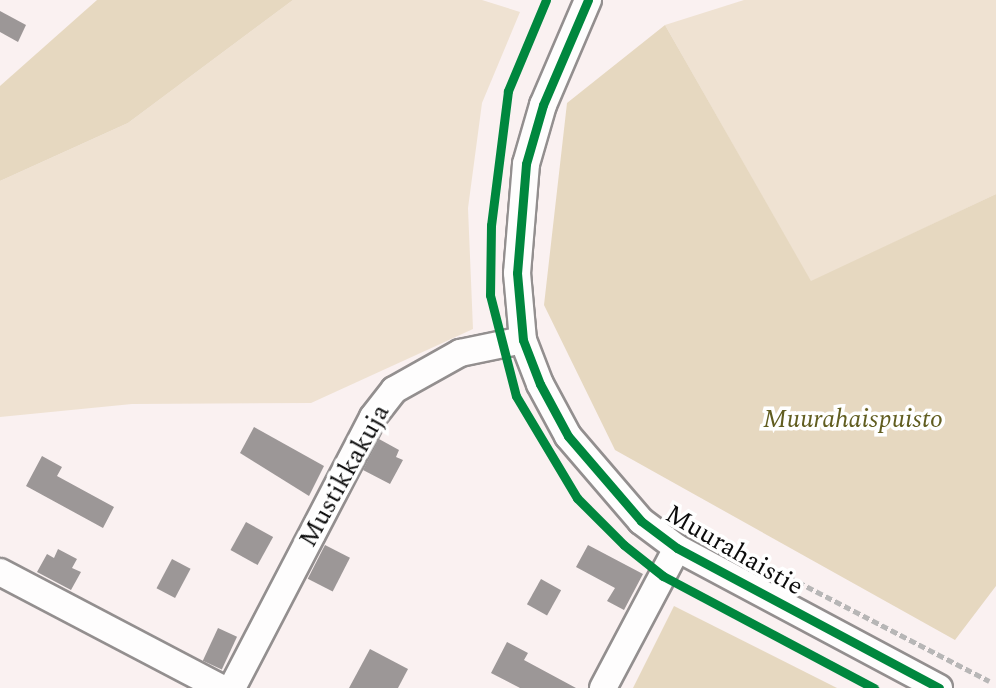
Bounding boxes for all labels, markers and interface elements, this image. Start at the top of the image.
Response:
street label: Mustikkakuja [293,399,397,553]
park label: Muurahaispuisto [763,404,943,436]
street label: Muurahaistie [660,499,808,603]

